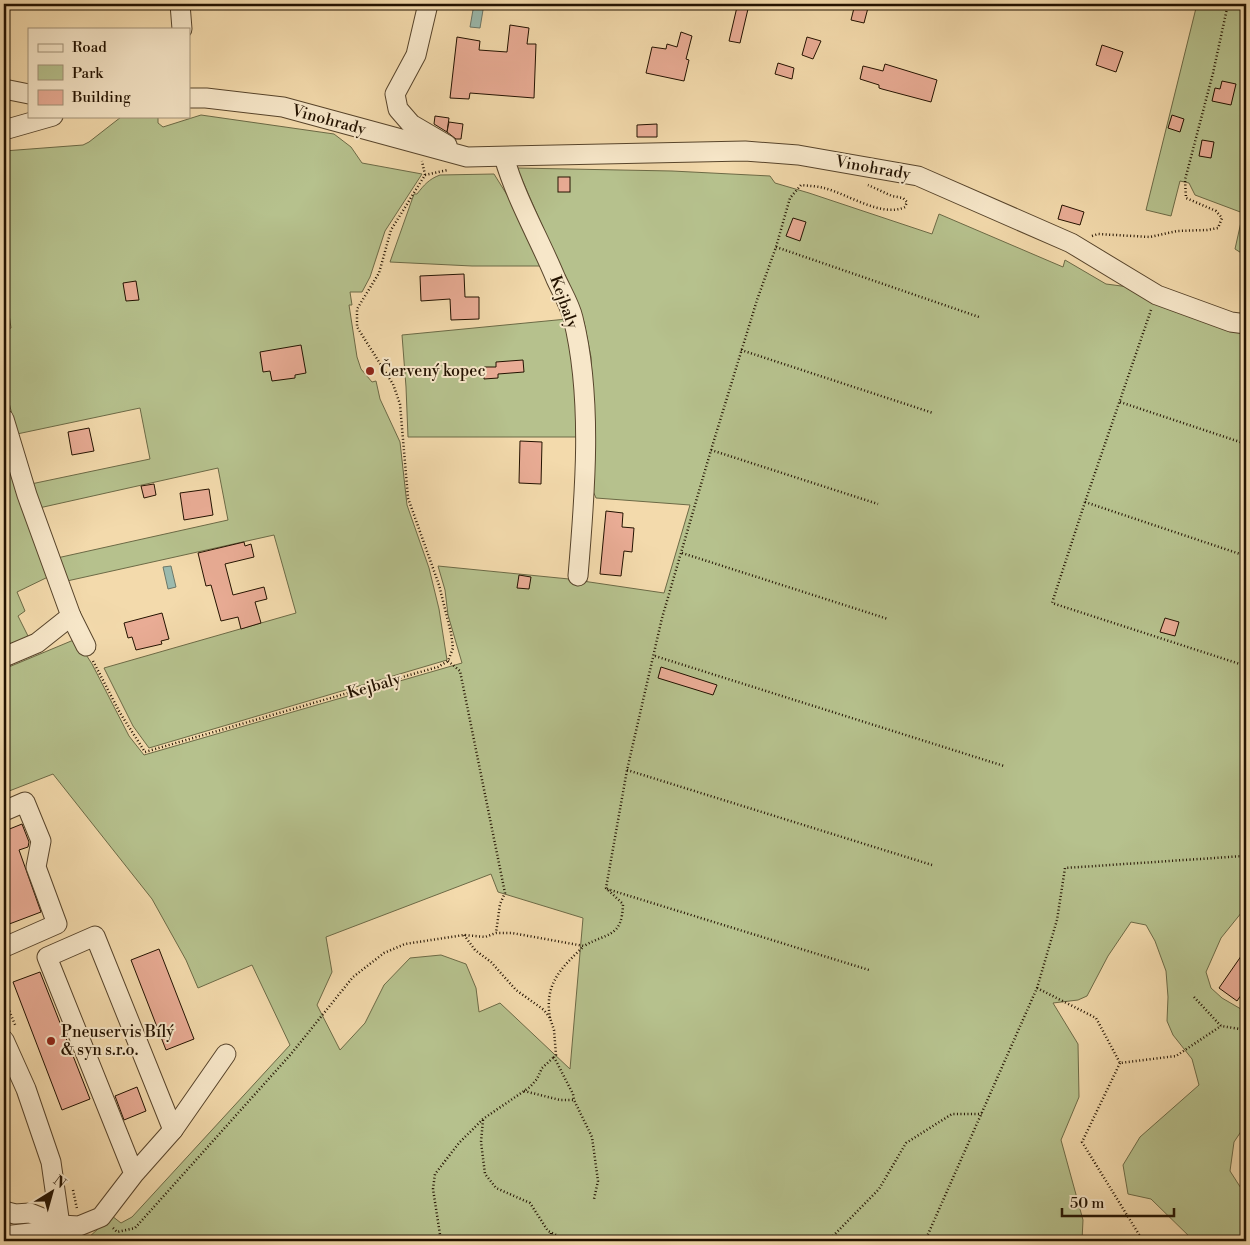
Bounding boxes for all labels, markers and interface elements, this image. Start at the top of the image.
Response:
legend [28,28,190,118]
text: Road [72,38,107,57]
text: Park [72,64,104,83]
text: Building [71,88,131,107]
street label: Vinohrady [289,100,368,140]
street label: Vinohrady [833,151,912,184]
street label: Kejbaly [545,273,583,331]
place label: Červený kopec [380,359,485,381]
marker: Červený kopec [364,365,376,377]
street label: Kejbaly [345,669,403,703]
place label: Pneuservis Bílý & syn s.r.o. [61,1022,174,1060]
marker: Pneuservis Bílý & syn s.r.o. [45,1035,57,1047]
north arrow [28,1168,78,1218]
text: N [49,1172,69,1193]
scale bar [1062,1185,1175,1217]
text: 50 m [1070,1194,1104,1213]

